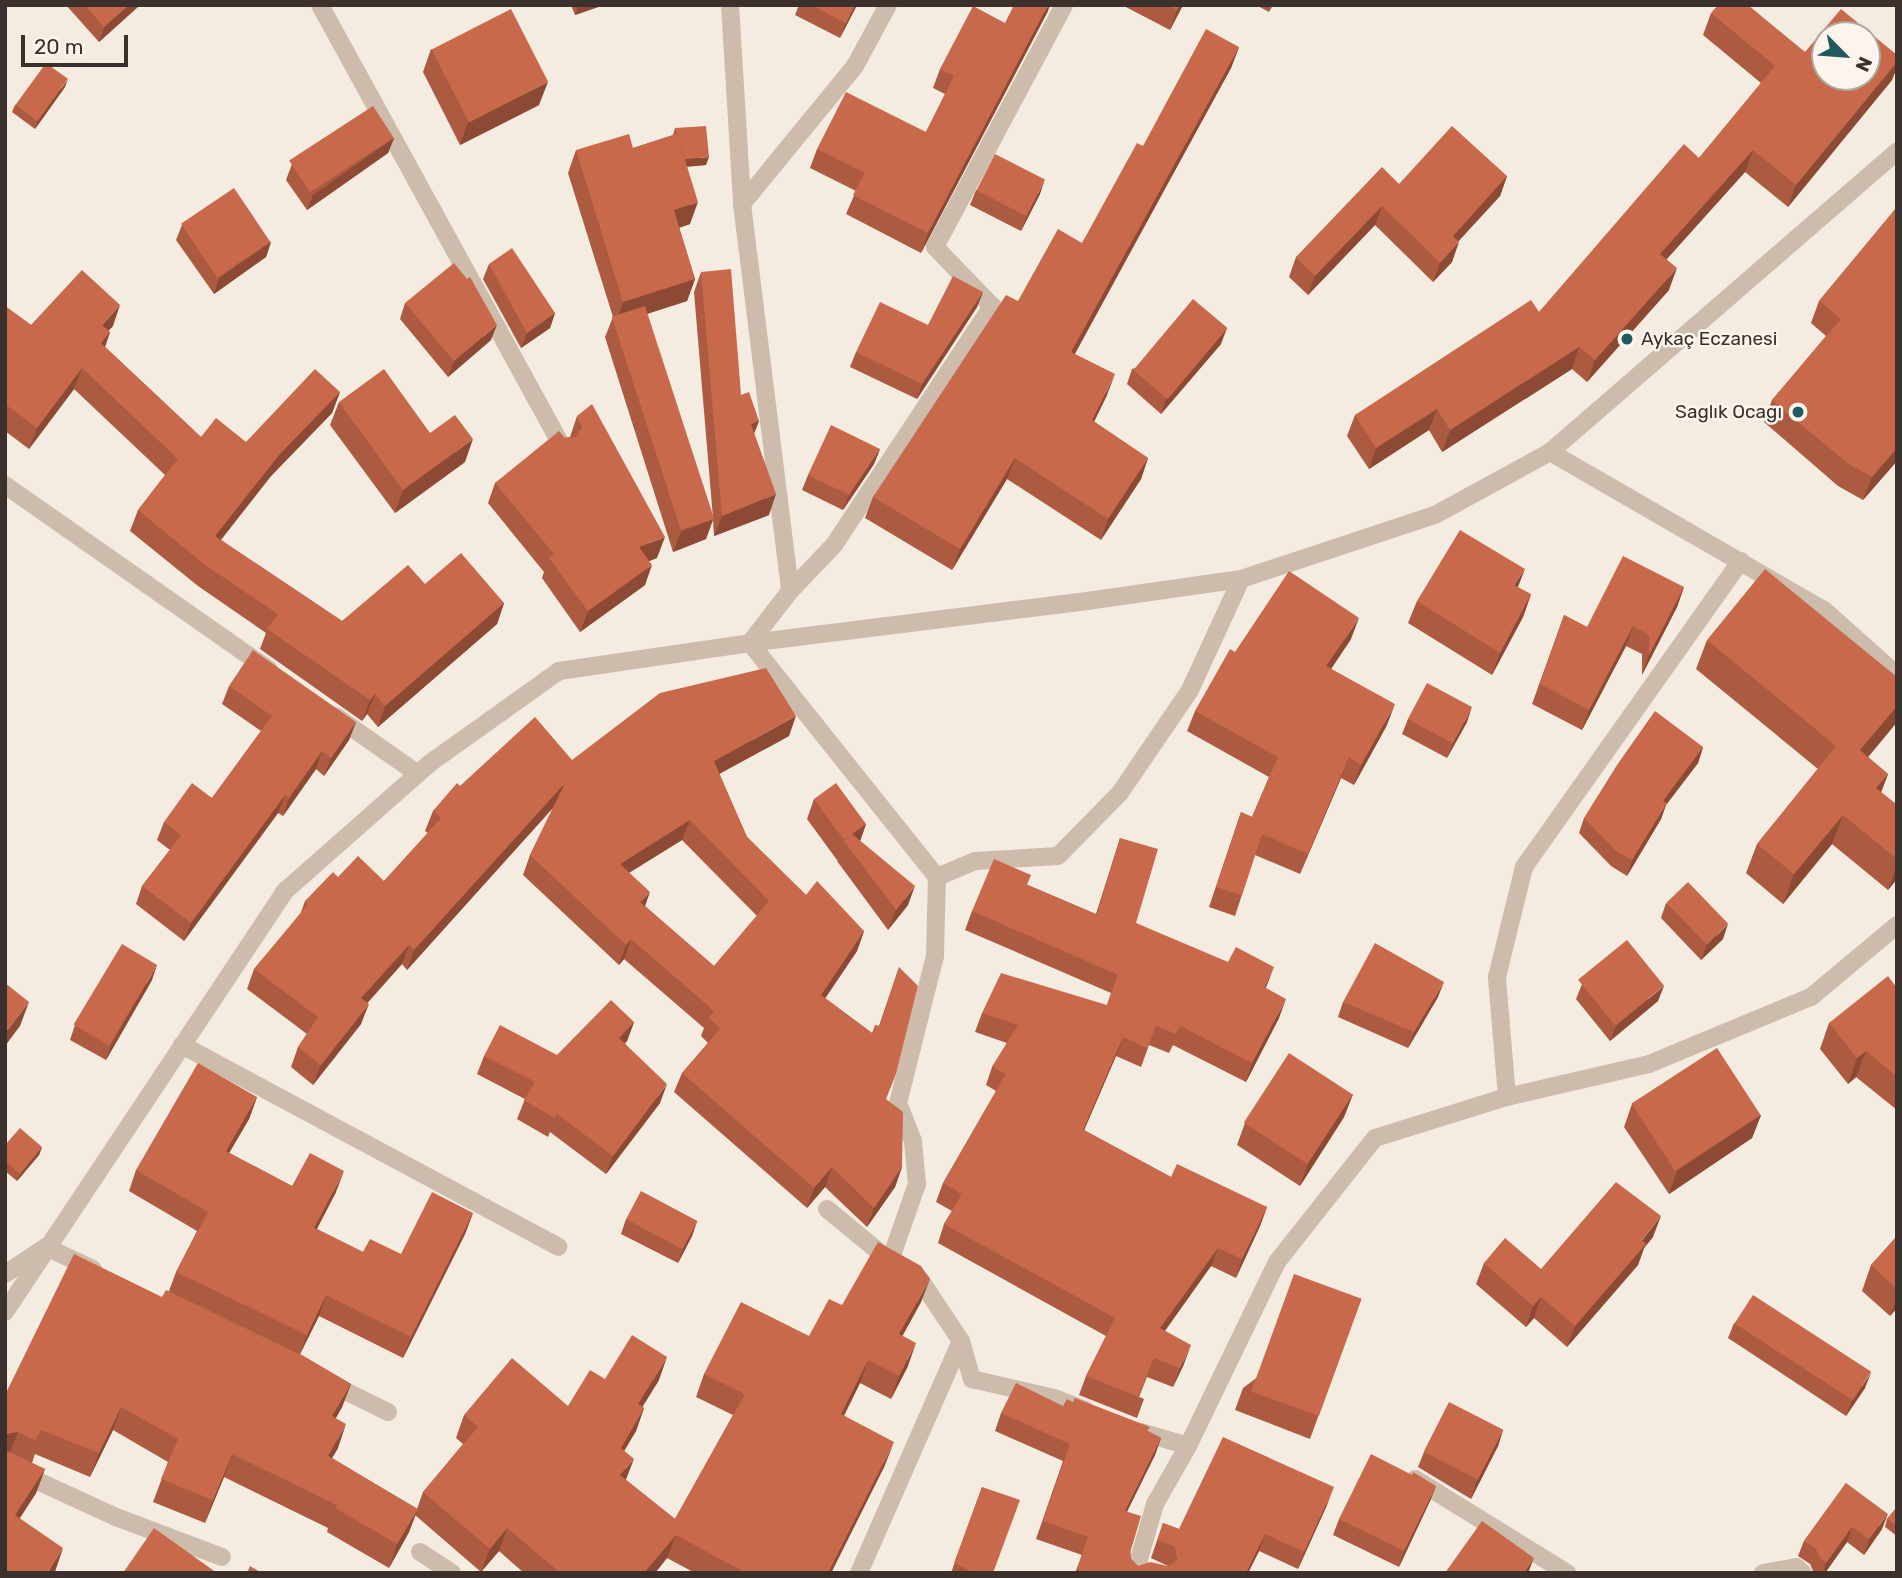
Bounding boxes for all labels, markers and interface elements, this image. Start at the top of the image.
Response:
scale bar [24,21,131,65]
north arrow [1811,21,1881,91]
text: 20 m [34,34,83,59]
text: N [1850,53,1877,75]
place label: Aykaç Eczanesi [1641,328,1777,350]
marker: Aykaç Eczanesi [1619,331,1635,347]
place label: Saglık Ocagı [1675,401,1782,423]
marker: Saglık Ocagı [1788,402,1808,422]

